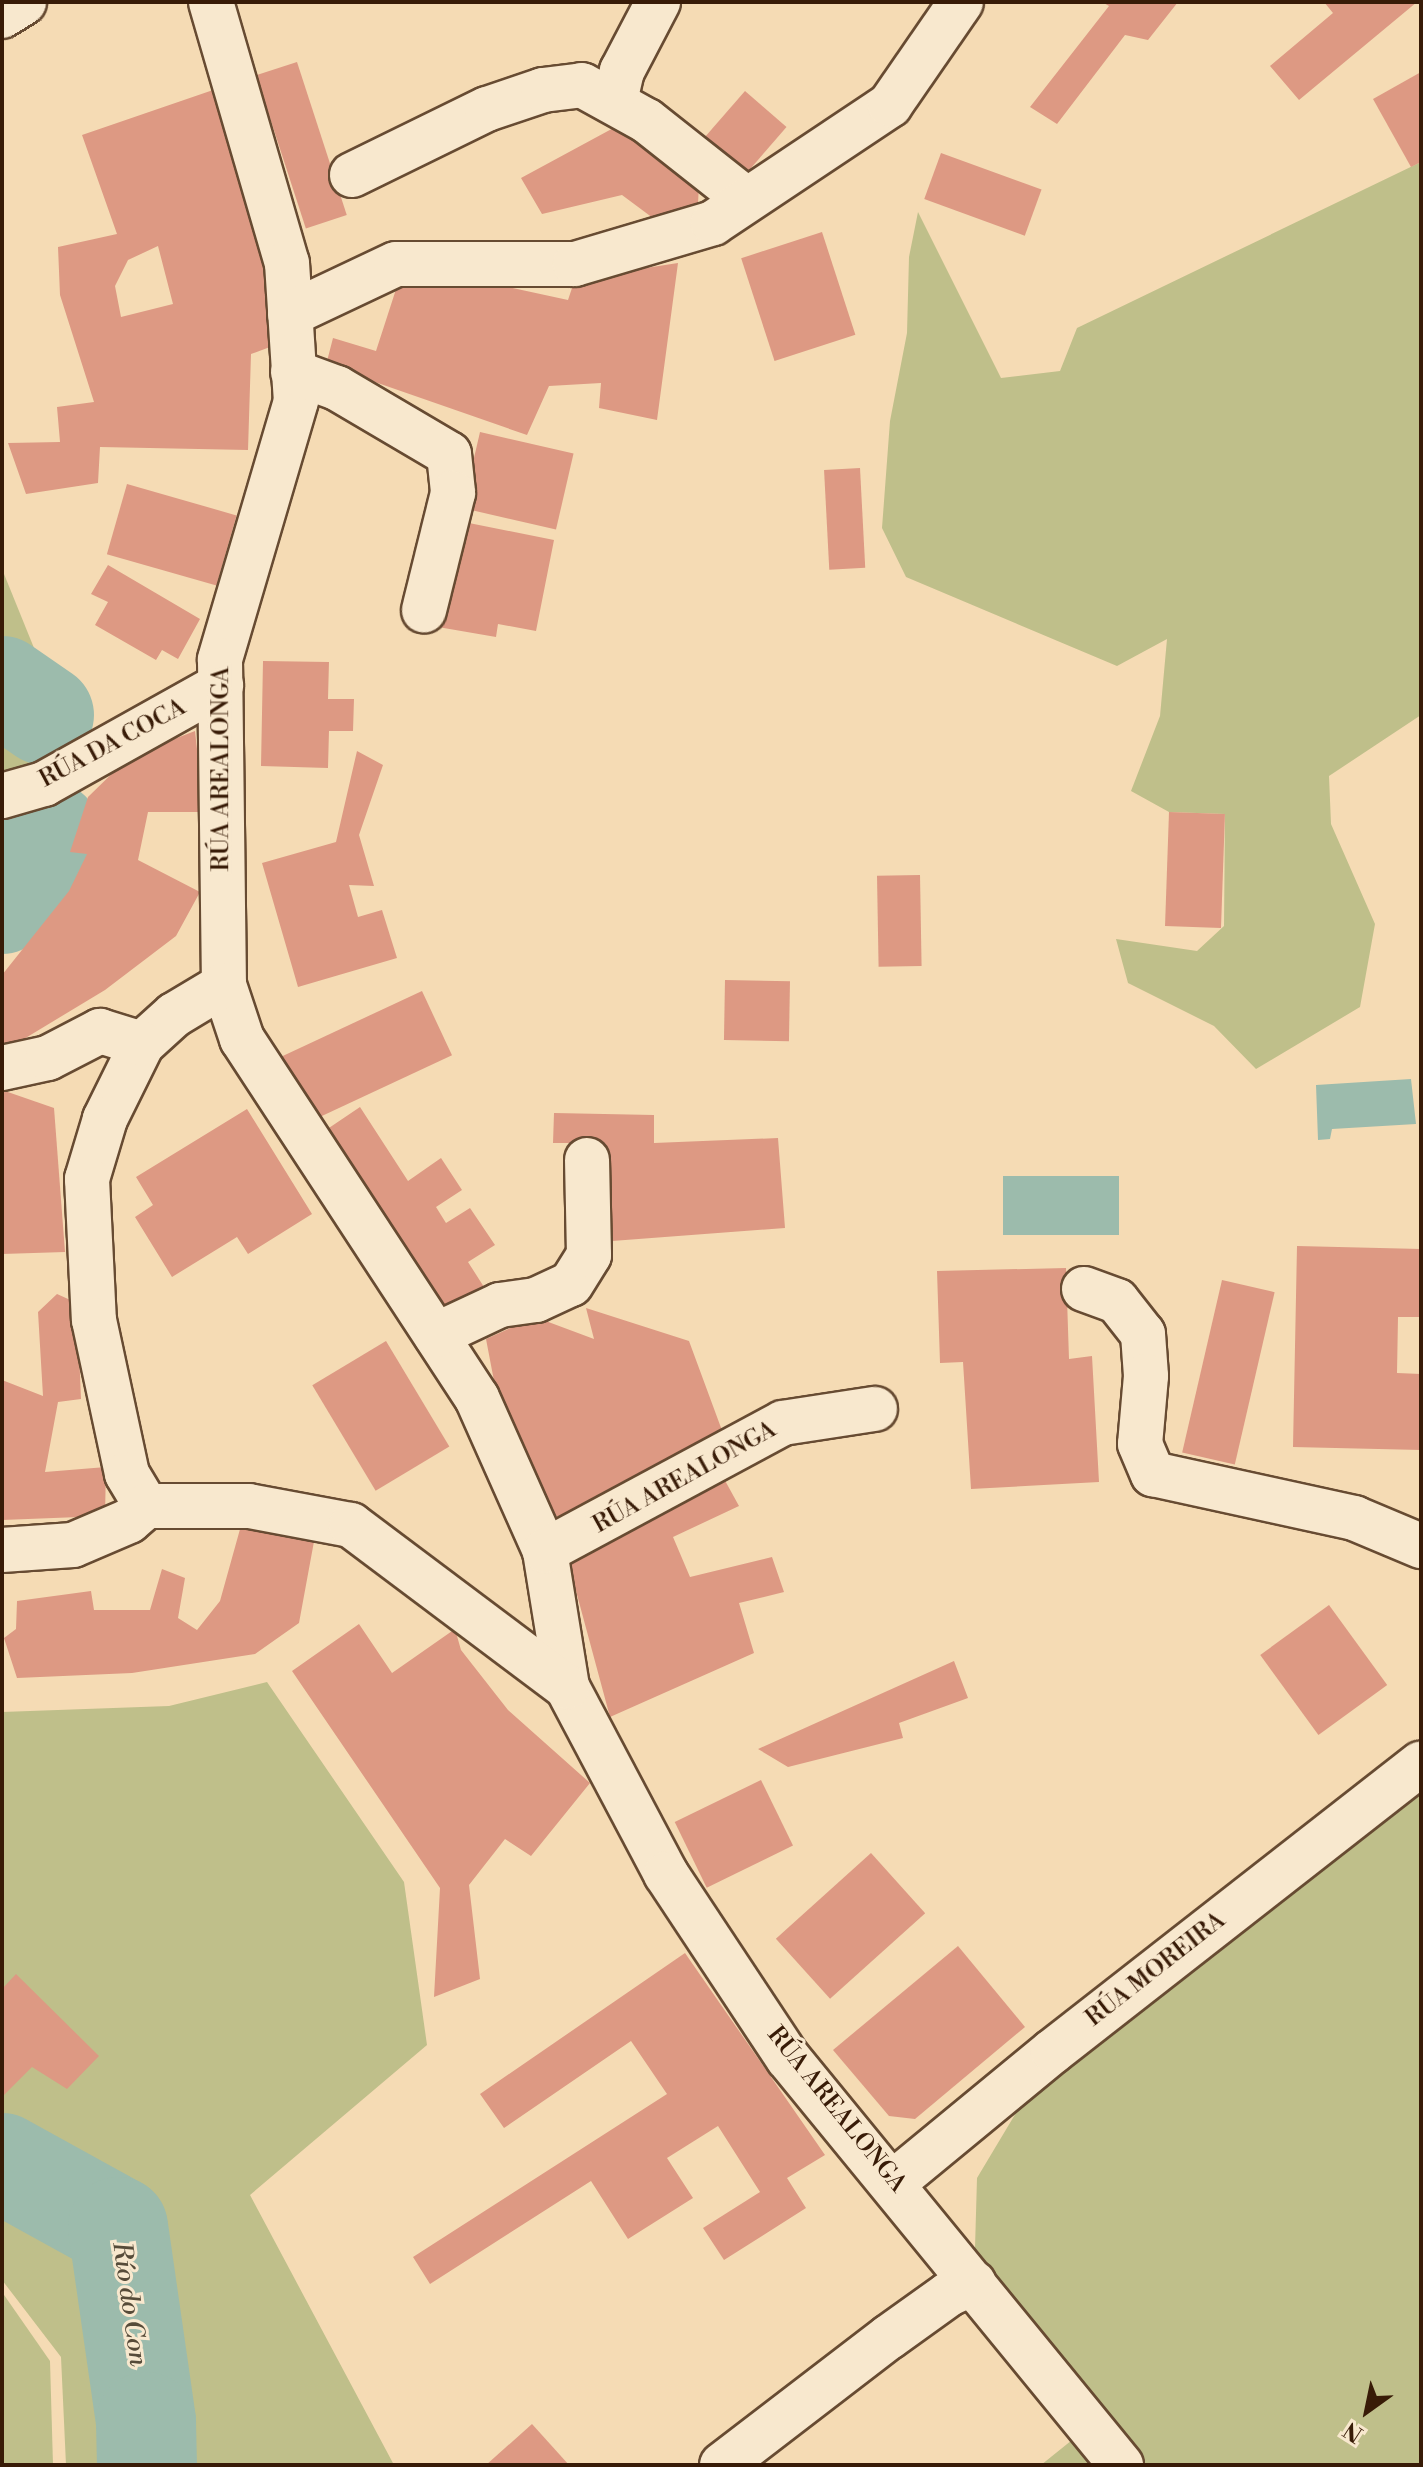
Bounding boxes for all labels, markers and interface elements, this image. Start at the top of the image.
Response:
street label: RÚA AREALONGA [208,666,236,872]
street label: RÚA DA COCA [35,693,191,795]
street label: RÚA AREALONGA [588,1416,782,1540]
street label: RÚA MOREIRA [1080,1907,1232,2033]
street label: RÚA AREALONGA [760,2021,912,2199]
water label: Río do Con [105,2240,153,2368]
north arrow [1327,2371,1407,2451]
text: N [1339,2415,1368,2448]

